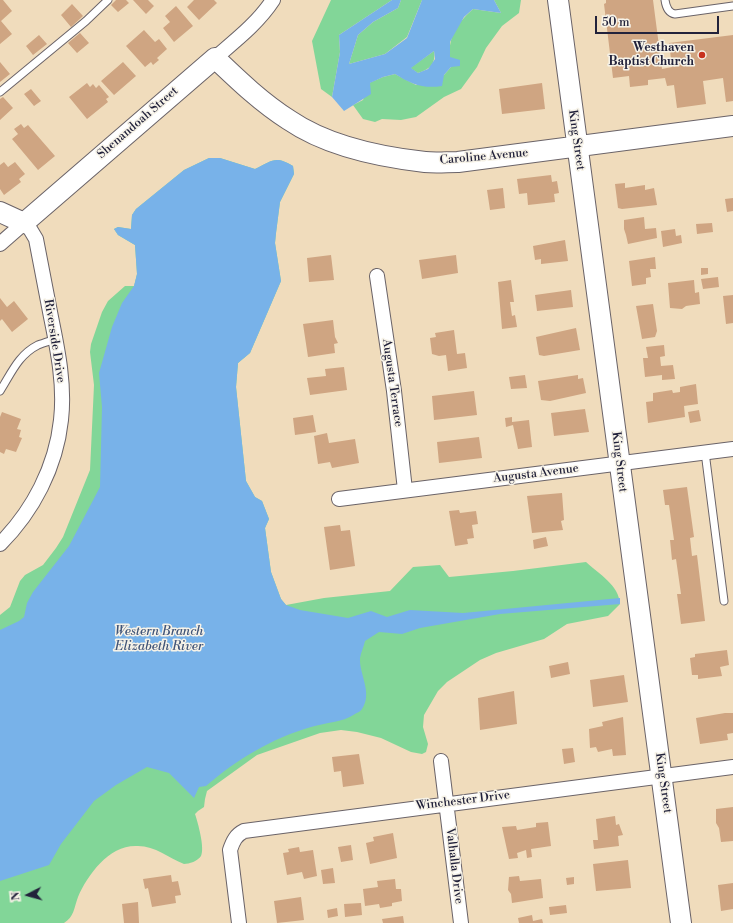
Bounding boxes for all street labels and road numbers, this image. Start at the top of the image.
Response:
street label: Shenandoah Street [95,84,181,162]
street label: King Street [565,109,587,171]
street label: Caroline Avenue [439,146,529,168]
street label: Riverside Drive [40,298,68,384]
street label: Augusta Terrace [379,338,405,428]
street label: King Street [608,431,630,493]
street label: Augusta Avenue [492,462,580,486]
street label: King Street [652,752,674,814]
street label: Winchester Drive [415,788,511,814]
street label: Valhalla Drive [442,827,466,905]

